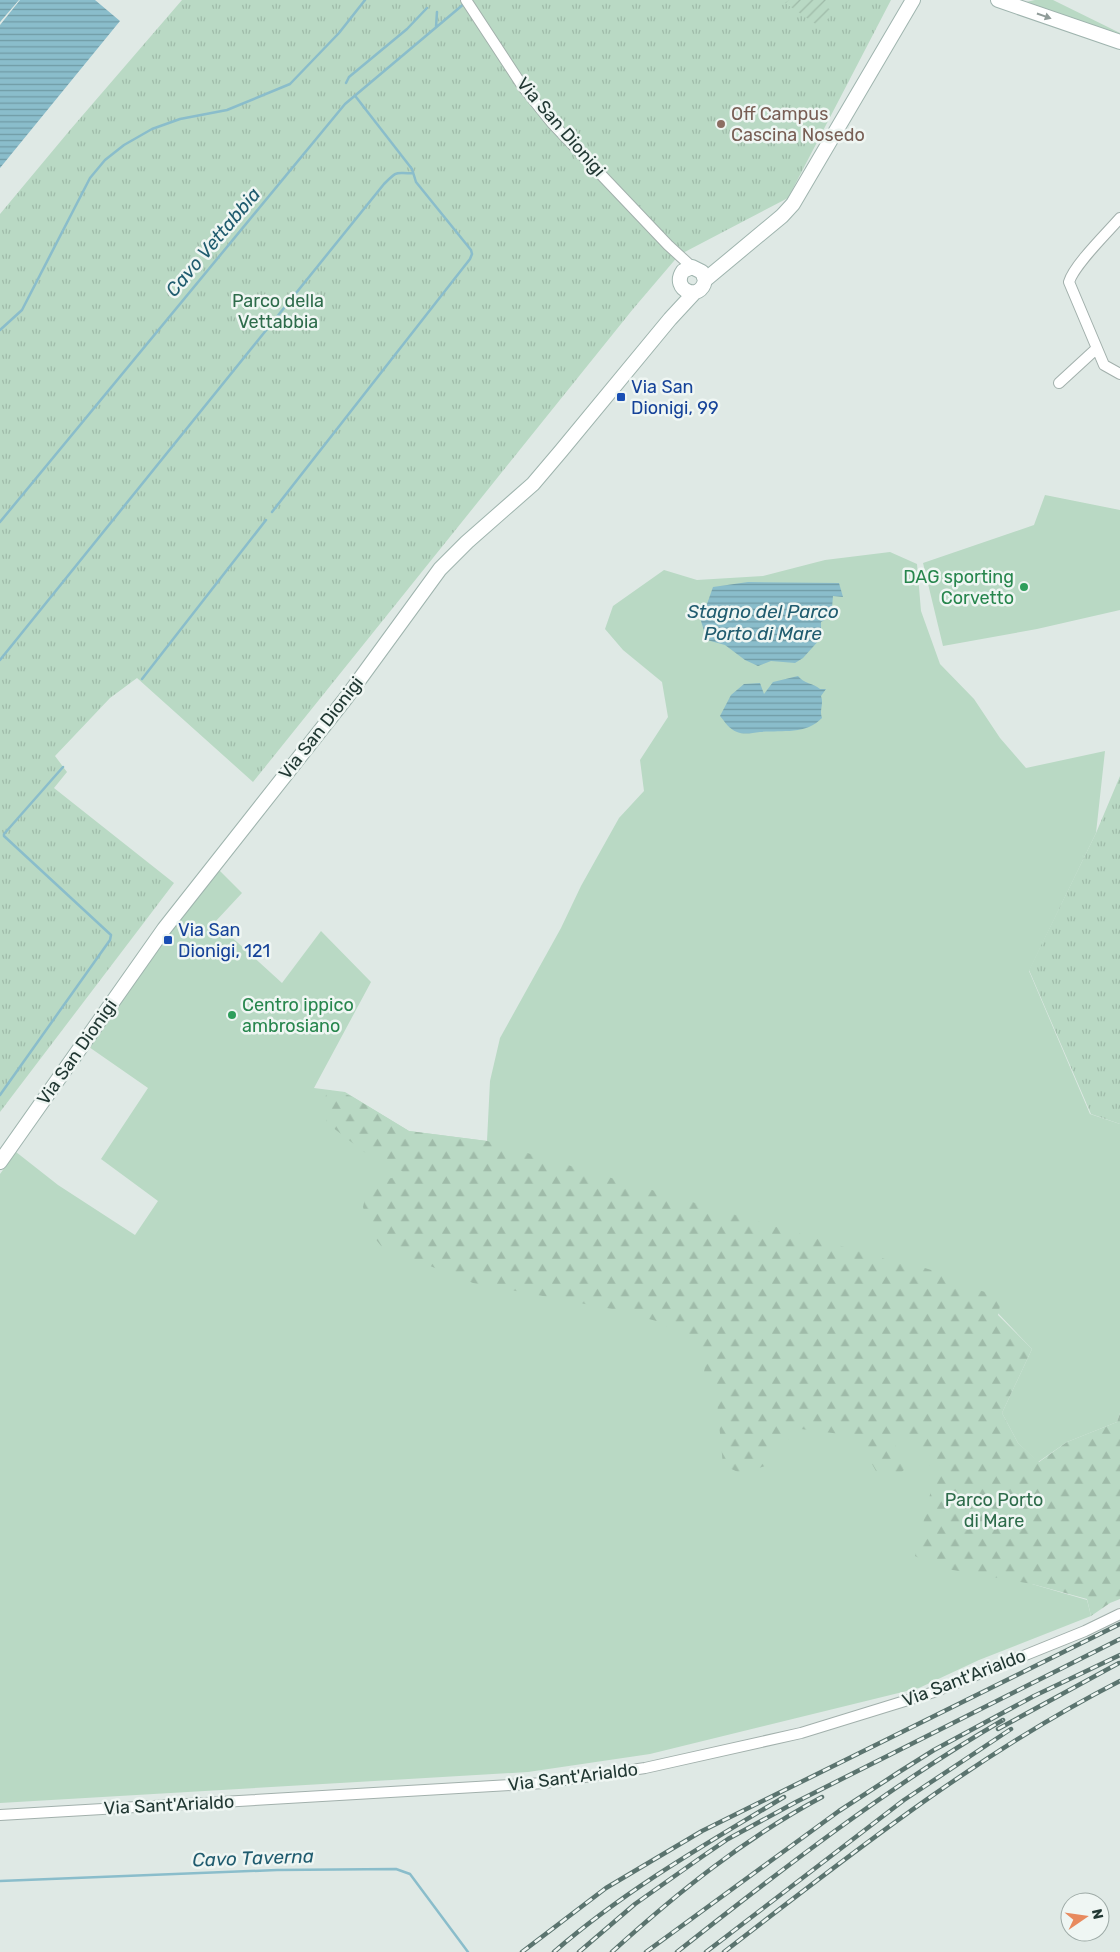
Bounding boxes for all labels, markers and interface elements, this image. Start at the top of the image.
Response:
one-way arrow [1037,12,1052,20]
street label: Via San Dionigi [512,73,610,181]
place label: Off Campus Cascina Nosedo [731,103,865,146]
marker: Off Campus Cascina Nosedo [715,118,727,130]
water label: Cavo Vettabbia [161,183,265,301]
park label: Parco della Vettabbia [232,290,324,333]
place label: Via San Dionigi, 99 [631,376,719,419]
marker: Via San Dionigi, 99 [615,391,627,403]
place label: DAG sporting Corvetto [903,566,1014,609]
marker: DAG sporting Corvetto [1018,581,1030,593]
water label: Stagno del Parco Porto di Mare [687,600,839,645]
street label: Via San Dionigi [274,672,368,784]
place label: Via San Dionigi, 121 [178,919,270,962]
marker: Via San Dionigi, 121 [162,934,174,946]
place label: Centro ippico ambrosiano [242,994,354,1037]
street label: Via San Dionigi [32,995,122,1109]
marker: Centro ippico ambrosiano [226,1009,238,1021]
park label: Parco Porto di Mare [945,1489,1043,1532]
street label: Via Sant'Arialdo [899,1644,1029,1712]
street label: Via Sant'Arialdo [507,1758,639,1796]
street label: Via Sant'Arialdo [103,1791,235,1819]
water label: Cavo Taverna [192,1844,314,1872]
north arrow [1060,1892,1110,1942]
text: N [1088,1907,1107,1921]

